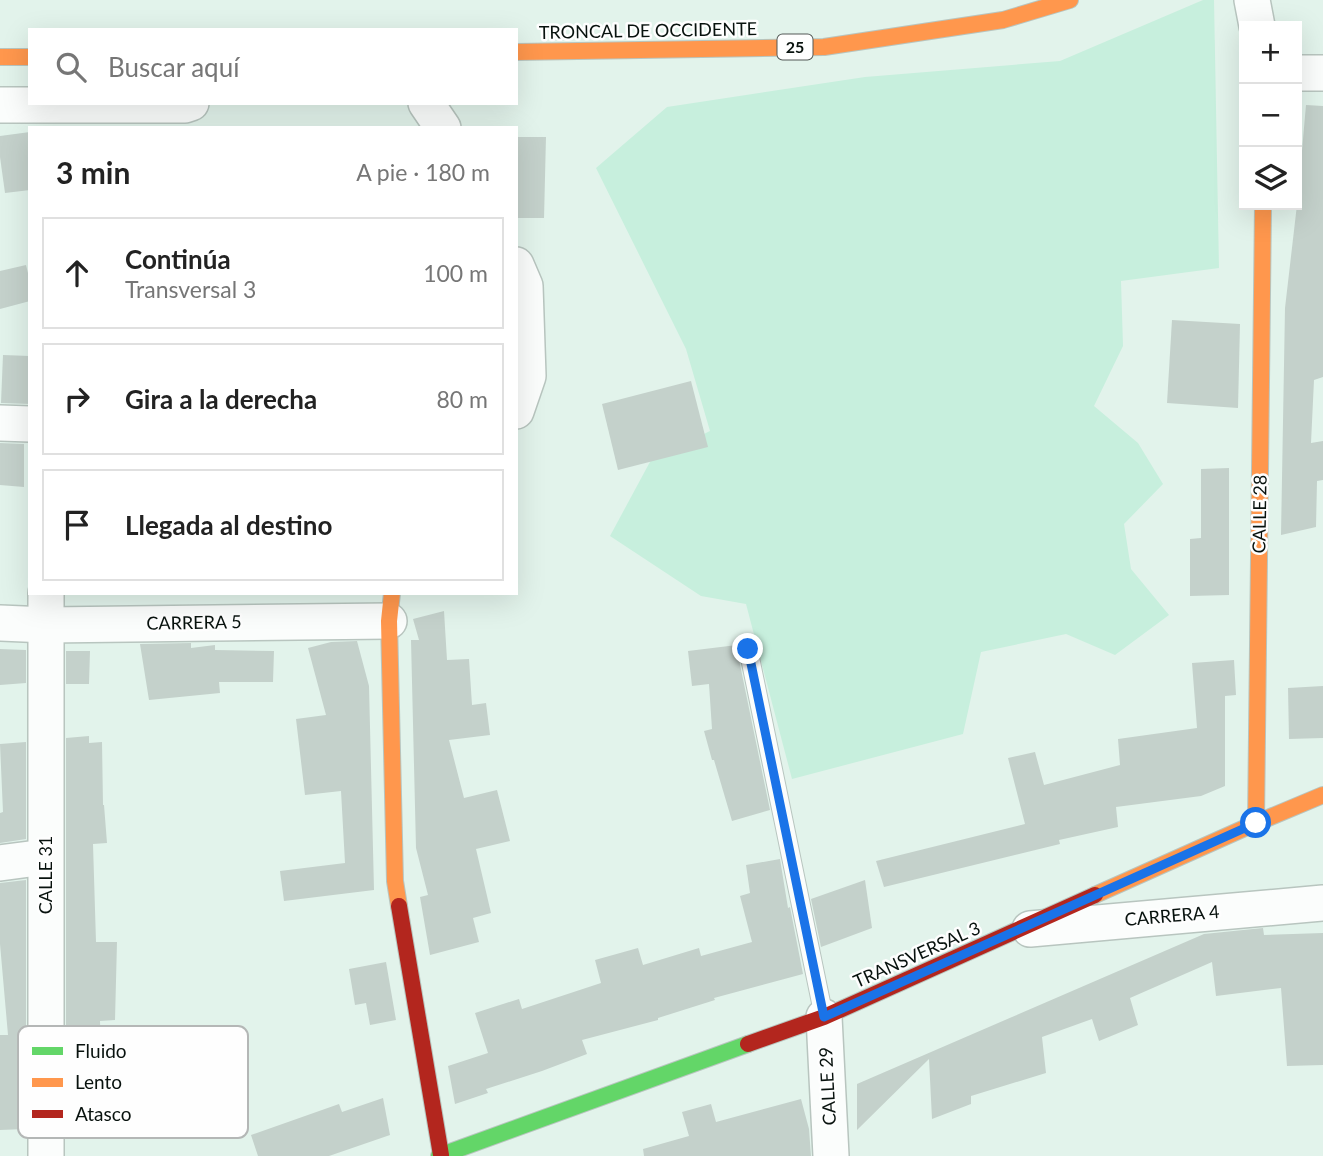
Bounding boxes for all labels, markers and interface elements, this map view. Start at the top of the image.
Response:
street label: TRONCAL DE OCCIDENTE [539,17,757,43]
map controls [1239,21,1302,210]
button: + [1239,21,1302,84]
search box [28,28,518,105]
road number: 25 [778,34,812,60]
icon: search [52,48,90,86]
text: Buscar aquí [108,51,239,83]
button: − [1239,84,1302,147]
button: layers [1239,147,1302,210]
text: 3 min [56,154,130,190]
text: A pie · 180 m [356,158,490,186]
text: Continúa [125,243,231,275]
icon: ahead [58,254,96,292]
text: 100 m [423,259,488,287]
text: Transversal 3 [125,275,256,303]
icon: right [58,380,96,418]
text: Gira a la derecha [125,383,317,415]
text: 80 m [437,385,488,413]
street label: CALLE 28 [1247,474,1271,553]
icon: arrive [58,506,96,544]
text: Llegada al destino [125,509,332,541]
street label: CARRERA 5 [146,610,242,634]
route end [732,633,763,664]
route start [1240,807,1271,838]
street label: CALLE 31 [34,836,56,914]
street label: CARRERA 4 [1124,900,1220,930]
street label: TRANSVERSAL 3 [850,916,984,992]
legend [18,1026,248,1138]
text: Fluido [75,1039,127,1062]
street label: CALLE 29 [814,1046,840,1126]
text: Lento [75,1070,122,1093]
text: Atasco [75,1102,131,1125]

